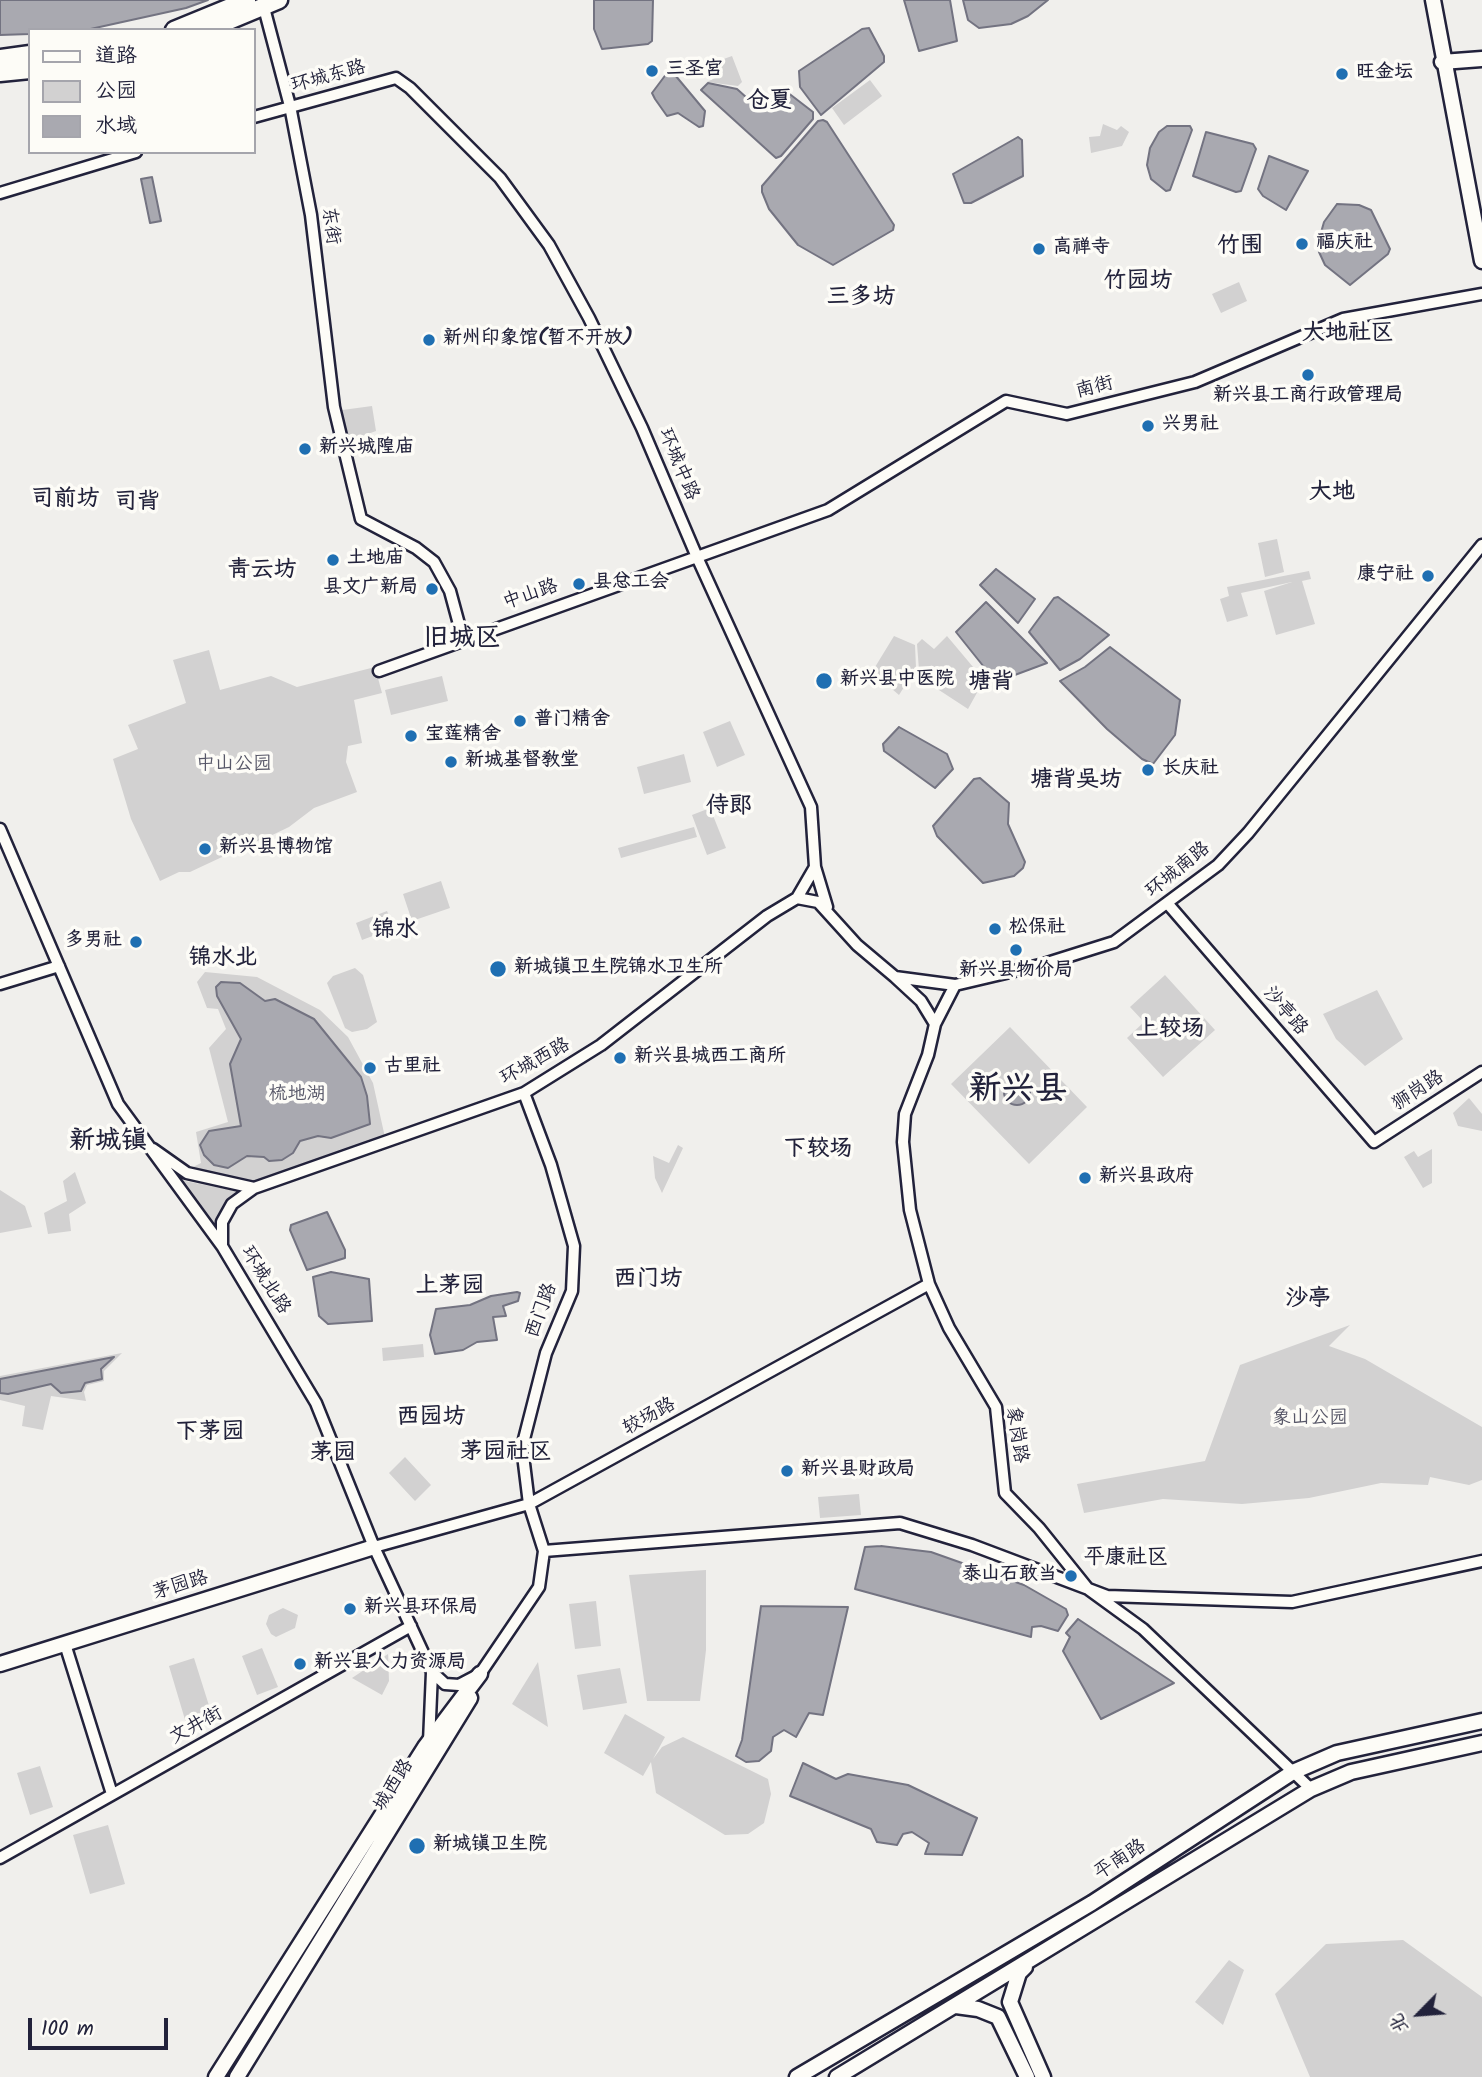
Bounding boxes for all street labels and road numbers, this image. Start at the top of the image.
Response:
street label: 环城东路 [289,57,369,99]
street label: 东街 [315,206,343,246]
street label: 南街 [1074,373,1116,405]
street label: 环城中路 [652,426,702,504]
street label: 中山路 [500,576,562,616]
street label: 环城南路 [1142,838,1216,904]
street label: 沙亭路 [1257,983,1311,1041]
street label: 环城西路 [497,1035,575,1091]
street label: 狮岗路 [1389,1067,1449,1117]
street label: 环城北路 [234,1243,294,1319]
street label: 西门路 [523,1280,563,1342]
street label: 较场路 [620,1394,680,1442]
street label: 象岗路 [999,1405,1031,1465]
street label: 茅园路 [150,1568,212,1606]
street label: 文井街 [167,1703,227,1751]
street label: 城西路 [370,1756,420,1816]
street label: 平南路 [1091,1836,1151,1886]

